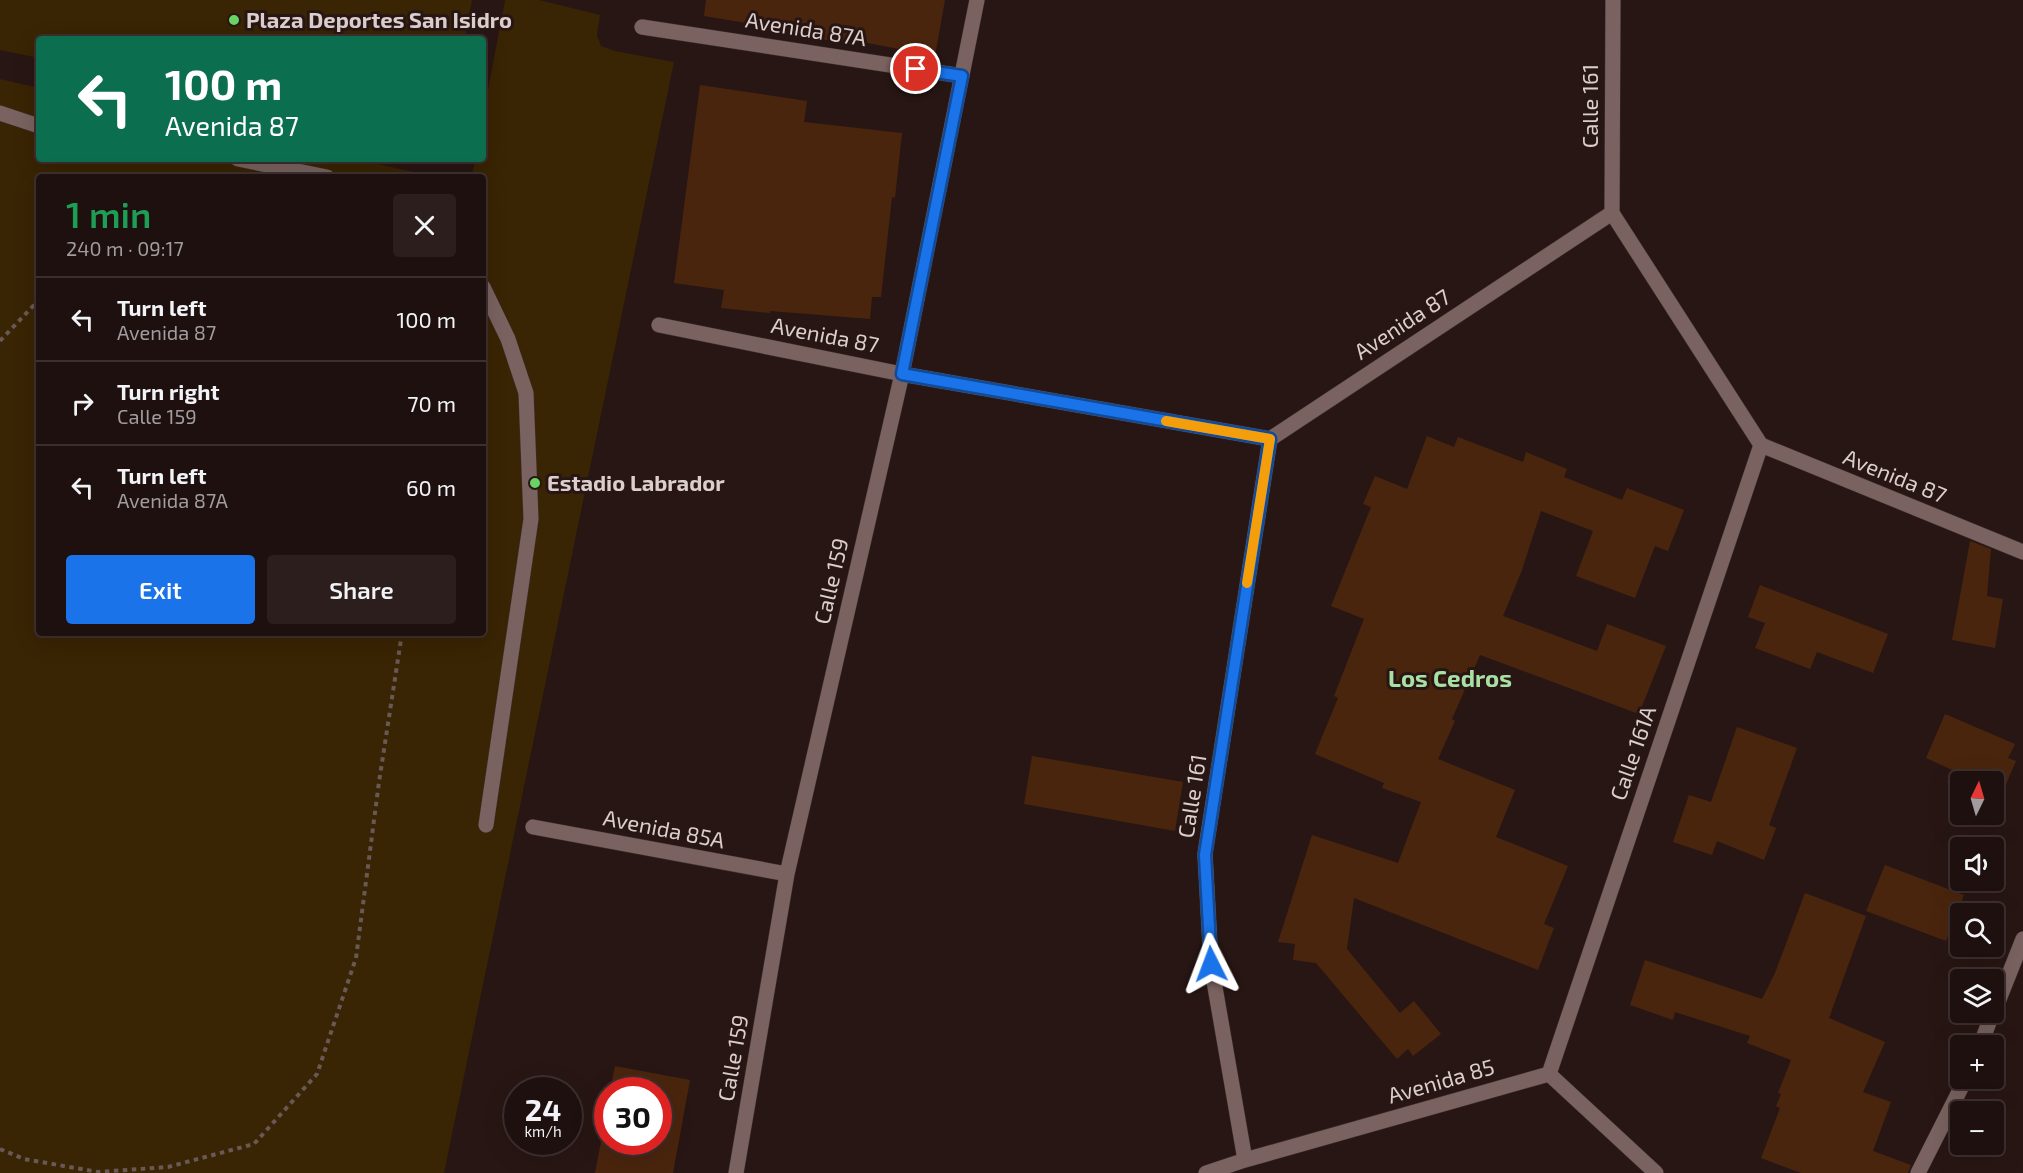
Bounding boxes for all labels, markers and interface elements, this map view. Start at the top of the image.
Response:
place label: Plaza Deportes San Isidro [246,6,512,32]
street label: Avenida 87A [744,6,869,50]
marker: Plaza Deportes San Isidro [227,13,241,27]
pin [890,43,941,94]
icon: arrive [899,52,932,85]
text: 100 m [165,58,282,108]
icon: left [66,60,144,138]
street label: Calle 161 [1576,64,1602,148]
text: Avenida 87 [165,109,299,141]
text: 1 min [66,192,151,235]
button: close [393,194,456,257]
text: 240 m · 09:17 [66,236,184,260]
street label: Avenida 87 [1349,283,1454,364]
text: Turn left [117,294,206,320]
icon: left [66,303,99,336]
text: 100 m [397,306,456,332]
street label: Avenida 87 [769,311,881,357]
text: Avenida 87 [117,320,216,344]
text: Turn right [117,378,219,404]
icon: right [66,387,99,420]
text: 70 m [407,390,456,416]
text: Calle 159 [117,404,197,428]
street label: Avenida 87 [1840,443,1951,508]
text: Turn left [117,462,206,488]
place label: Estadio Labrador [547,469,725,495]
icon: left [66,471,99,504]
text: 60 m [406,474,456,500]
marker: Estadio Labrador [528,476,542,490]
text: Avenida 87A [117,488,228,512]
street label: Calle 159 [808,535,853,626]
button: Exit [66,555,255,624]
button: Share [267,555,456,624]
district label: Los Cedros [1388,663,1512,692]
street label: Calle 161A [1604,702,1660,803]
street label: Calle 161 [1172,752,1210,840]
north arrow [1950,771,2004,825]
map controls [1950,771,2004,1155]
street label: Avenida 85A [601,803,727,853]
button: sound [1950,837,2004,891]
button: search [1950,903,2004,957]
position arrow [1179,932,1243,996]
button: layers [1950,969,2004,1023]
street label: Calle 159 [712,1012,752,1103]
button: + [1950,1035,2004,1089]
street label: Avenida 85 [1384,1052,1497,1108]
speed limit sign: 30 [594,1077,672,1155]
text: 24 [525,1091,561,1127]
button: − [1950,1101,2004,1155]
text: km/h [524,1122,562,1140]

